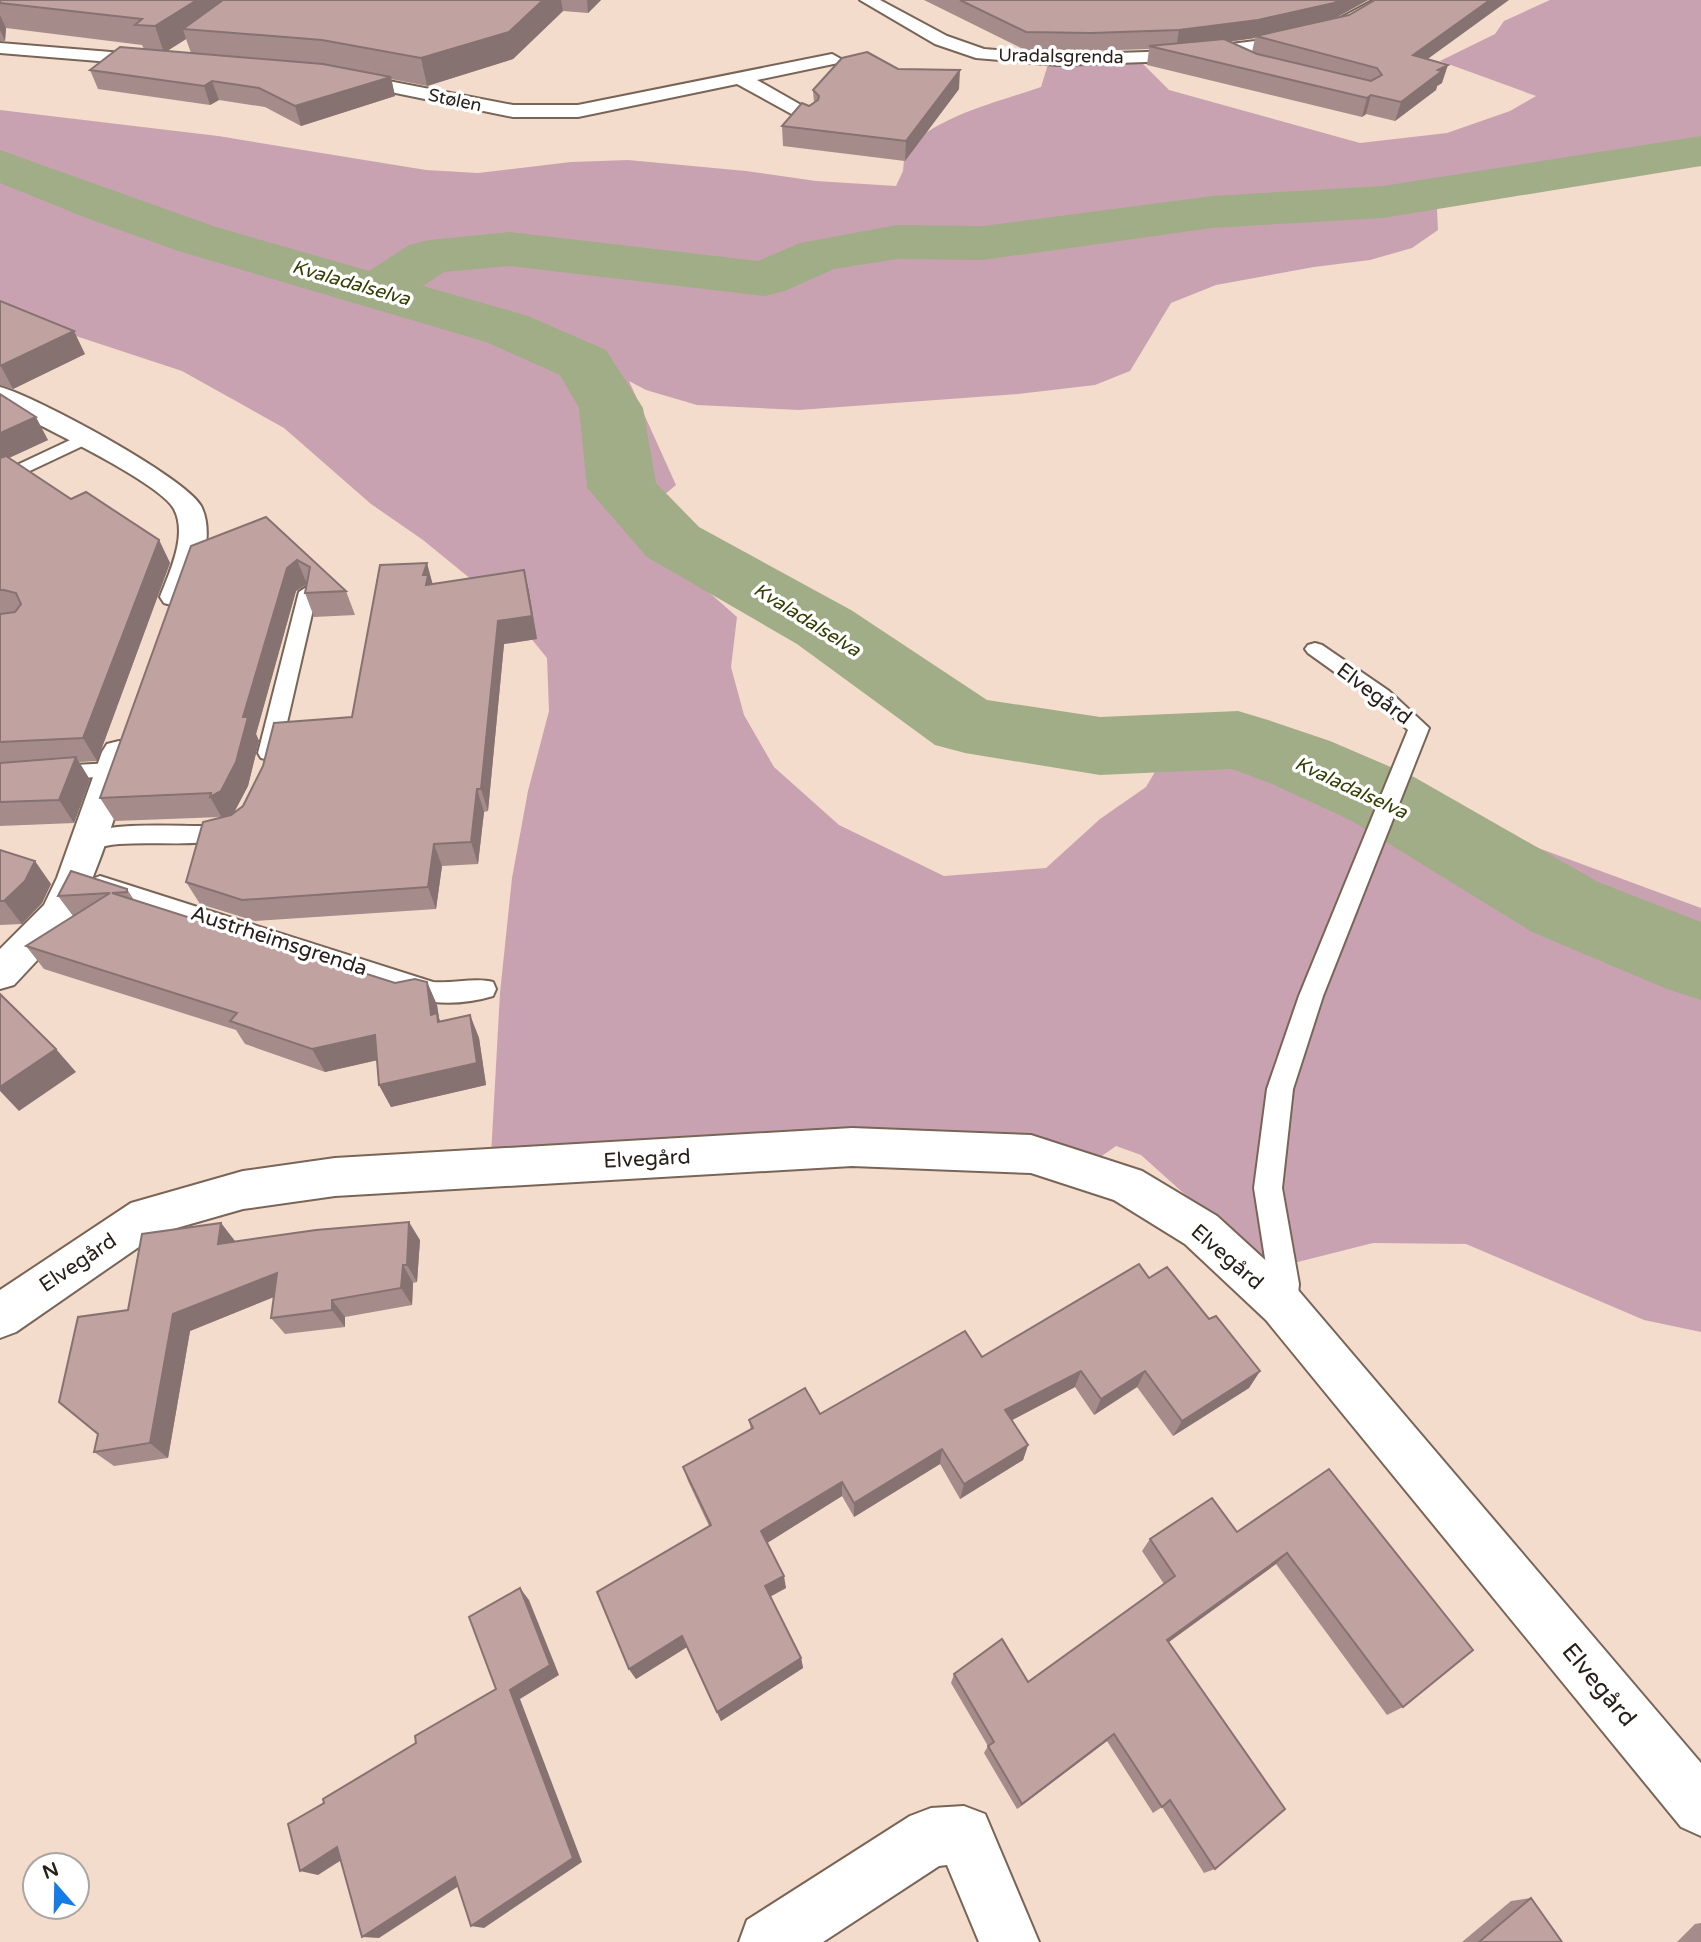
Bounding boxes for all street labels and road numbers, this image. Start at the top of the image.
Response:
street label: Uradalsgrenda [998,44,1124,68]
street label: Stølen [426,84,484,116]
street label: Elvegård [1332,658,1416,730]
street label: Austrheimsgrenda [188,901,370,981]
street label: Elvegård [603,1144,691,1174]
street label: Elvegård [1186,1219,1268,1295]
street label: Elvegård [35,1228,121,1298]
street label: Elvegård [1556,1637,1642,1733]

